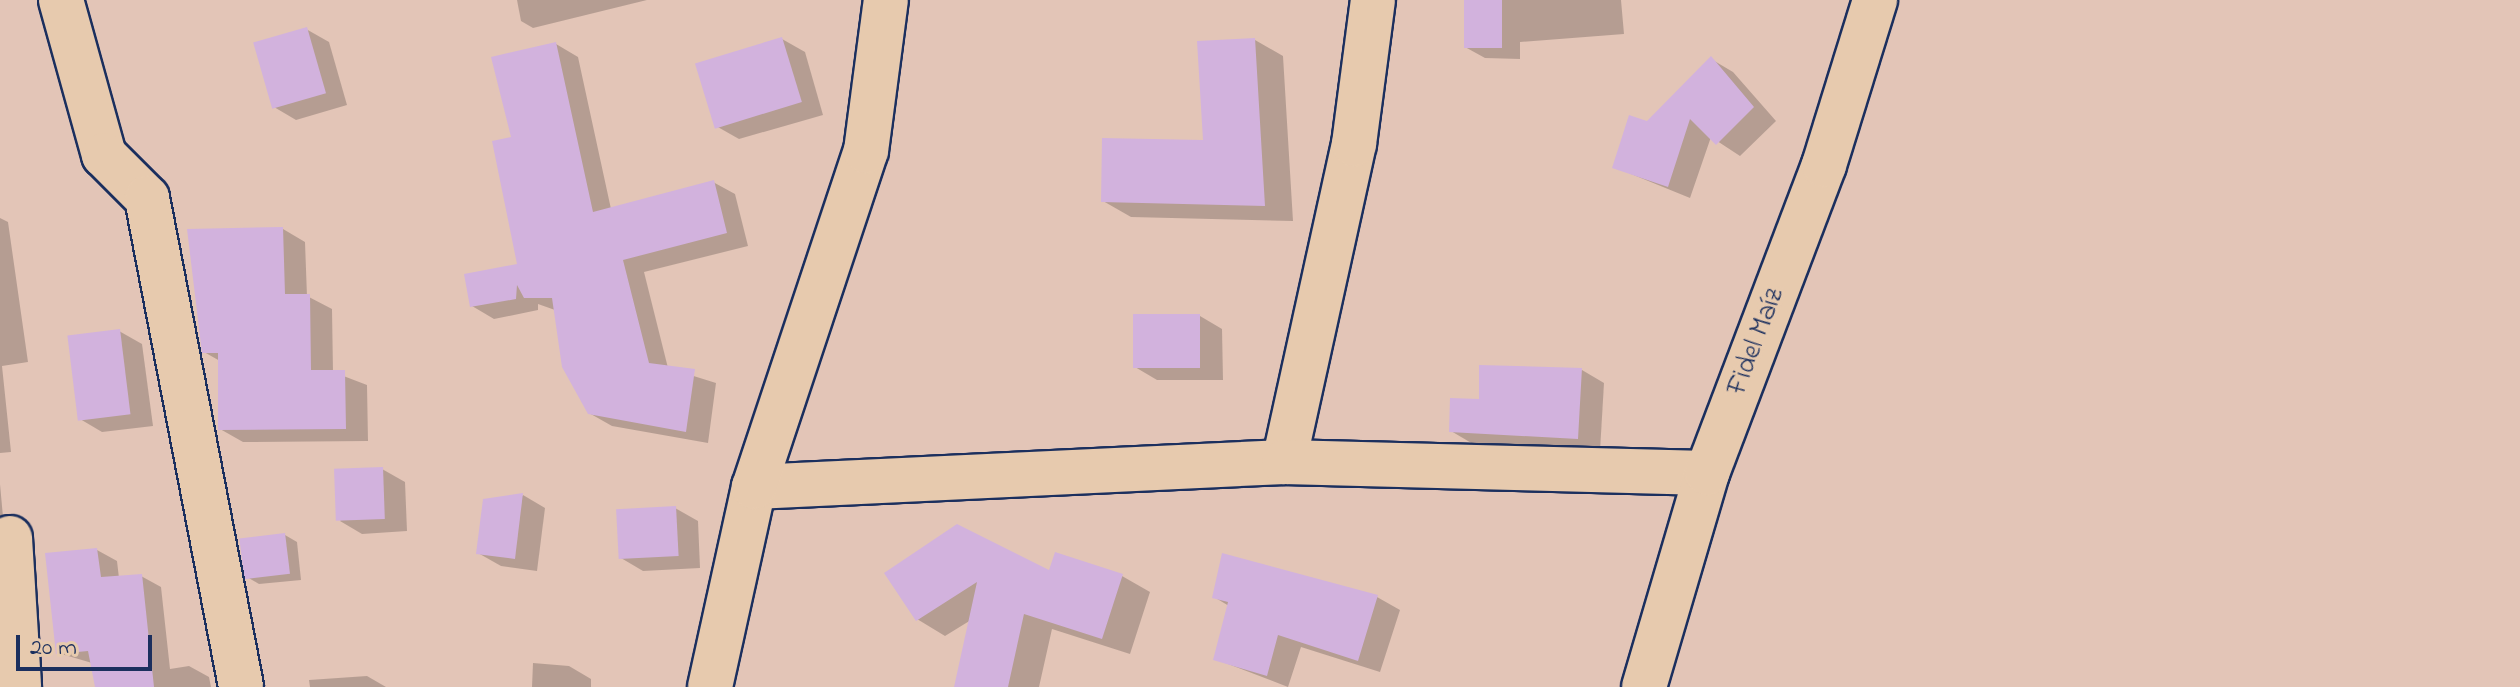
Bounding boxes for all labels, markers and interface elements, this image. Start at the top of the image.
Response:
street label: Fidel Maíz [1721,284,1793,400]
scale bar [20,619,156,669]
text: 20 m [30,631,77,666]

